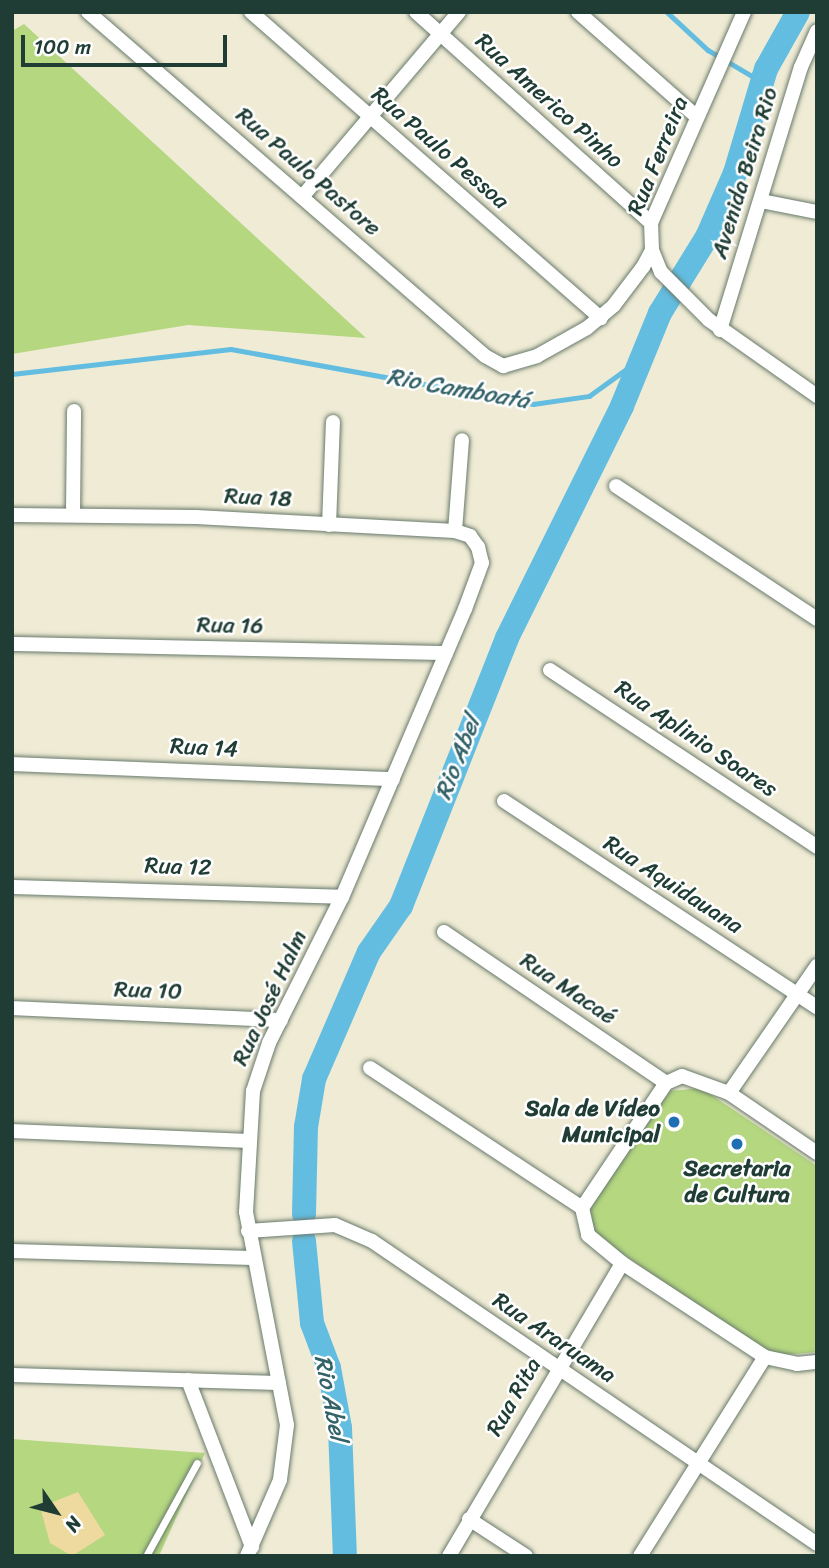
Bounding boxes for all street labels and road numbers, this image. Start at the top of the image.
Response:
street label: Rua Americo Pinho [469,27,629,175]
street label: Rua Paulo Pessoa [365,80,515,216]
street label: Avenida Beira Rio [706,84,784,262]
street label: Rua Ferreira [622,92,694,220]
street label: Rua Paulo Pastore [230,101,386,243]
street label: Rua 18 [224,482,292,514]
street label: Rua 16 [196,612,264,640]
street label: Rua Aplinio Soares [610,675,782,803]
street label: Rua 14 [169,732,239,764]
street label: Rua Aquidauana [598,830,748,940]
street label: Rua 12 [144,852,212,882]
street label: Rua José Halm [226,926,314,1070]
street label: Rua Macaé [515,947,621,1031]
street label: Rua 10 [113,976,183,1006]
street label: Rua Araruama [487,1287,621,1389]
street label: Rua Rita [481,1353,547,1441]

